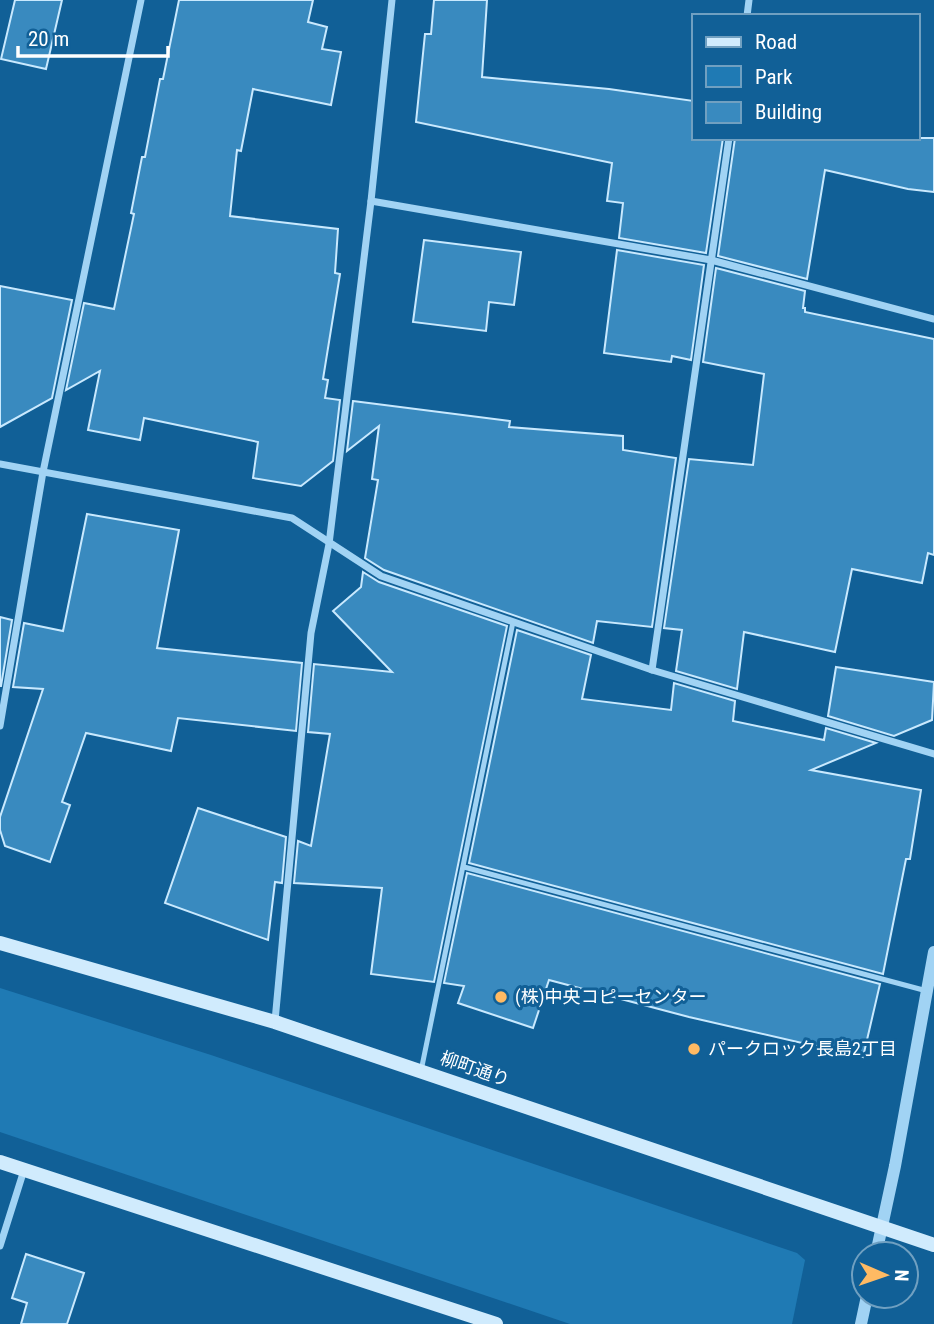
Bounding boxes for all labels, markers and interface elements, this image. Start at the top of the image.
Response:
scale bar [18,14,168,58]
legend [692,14,920,140]
text: 20 m [28,27,69,51]
text: Road [755,30,797,54]
text: Park [755,65,793,89]
text: Building [755,100,822,124]
place label: (株)中央コピーセンター [515,986,706,1008]
marker: (株)中央コピーセンター [493,989,509,1005]
place label: パークロック長島2丁目 [708,1038,897,1059]
marker: パークロック長島2丁目 [686,1041,702,1057]
street label: 柳町通り [438,1047,513,1090]
north arrow [850,1240,920,1310]
text: N [890,1269,913,1282]

